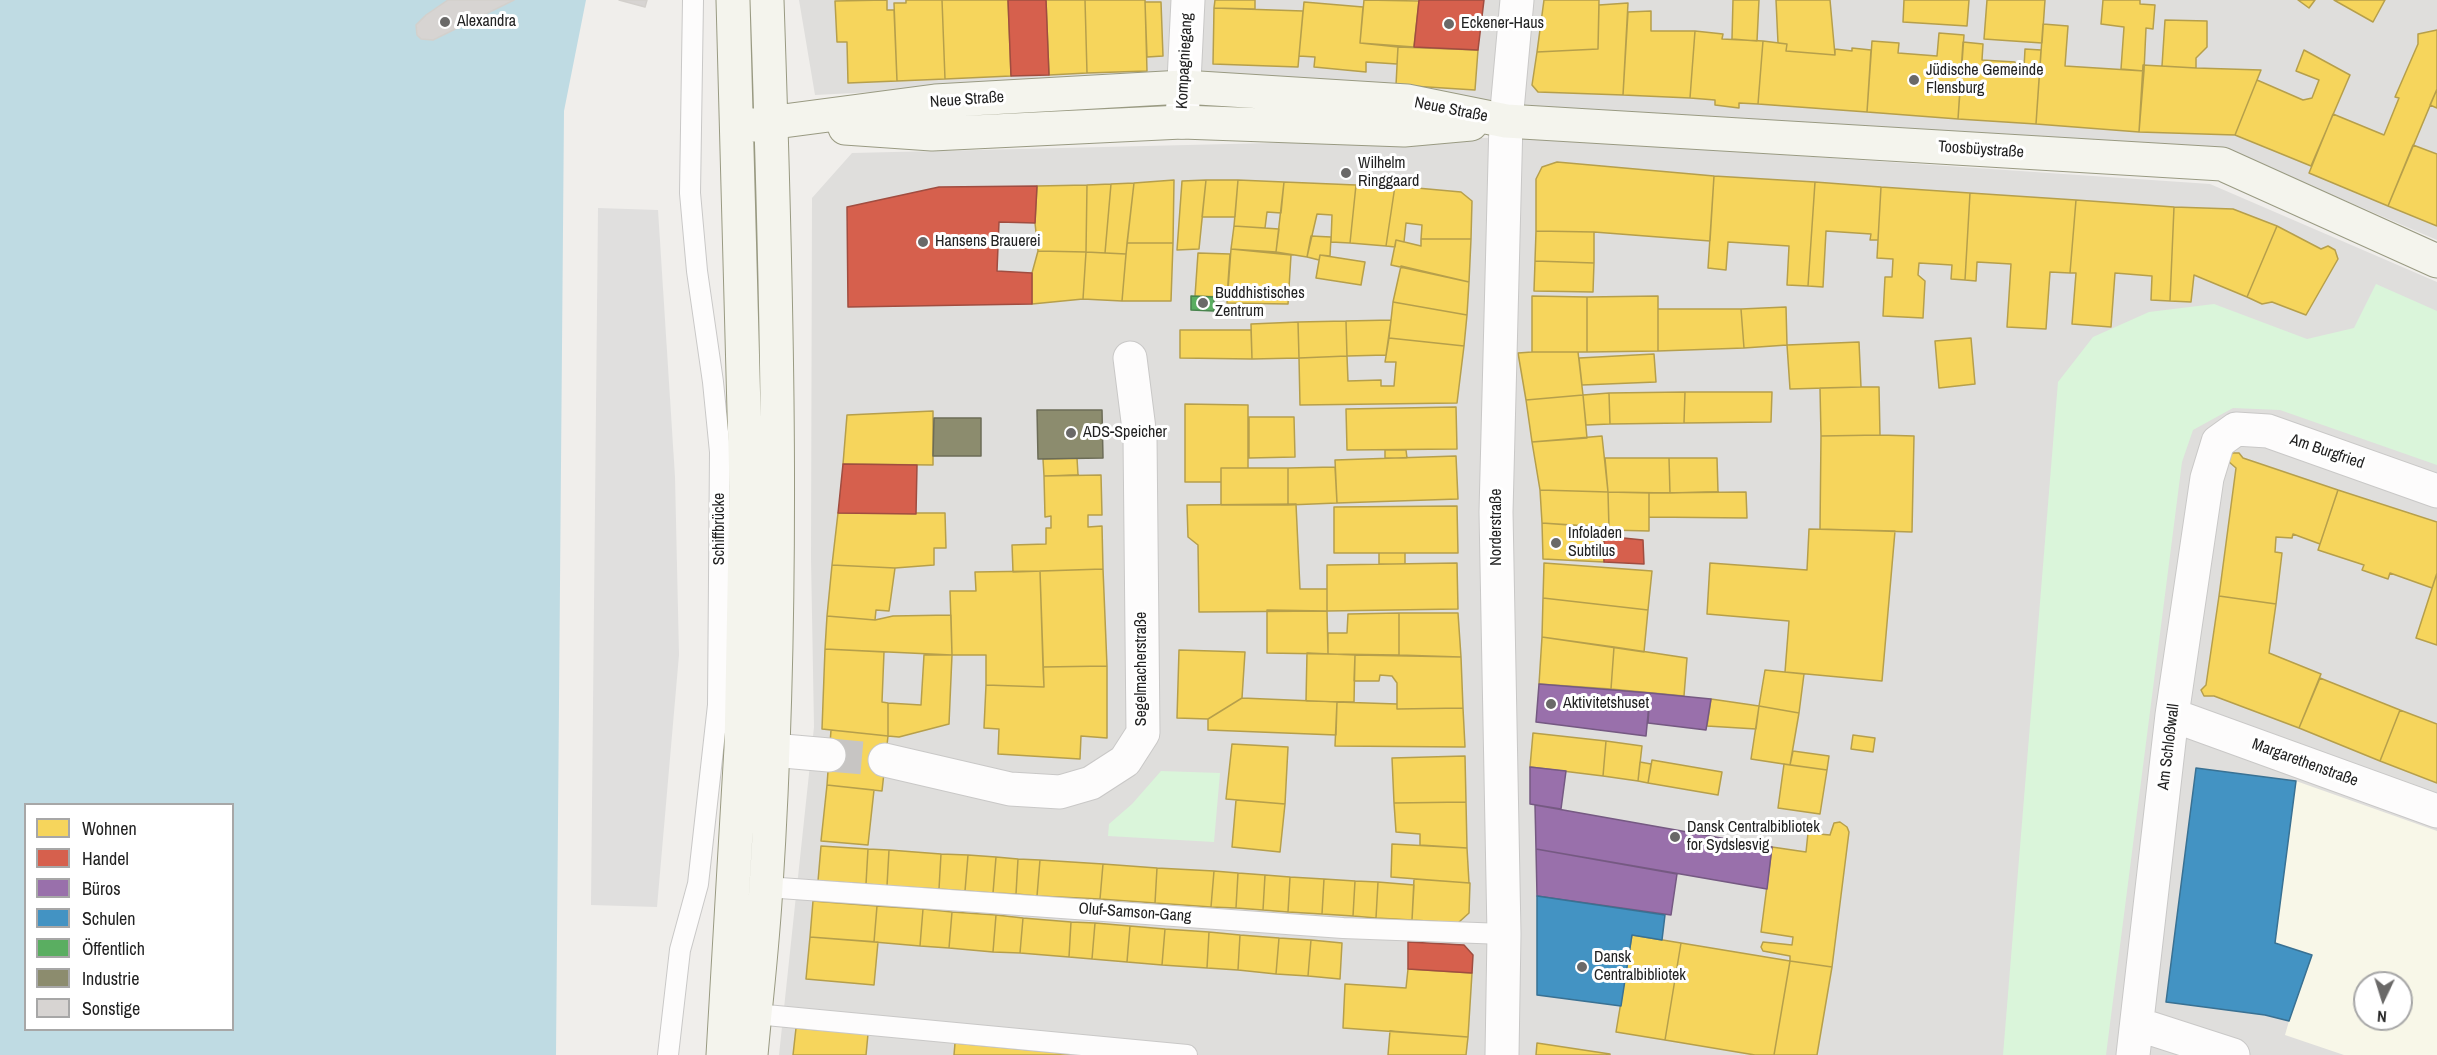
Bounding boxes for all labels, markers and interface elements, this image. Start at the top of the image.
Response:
place label: Alexandra [457,12,516,32]
street label: Kompagniegang [1173,12,1197,110]
place label: Eckener-Haus [1461,14,1544,34]
marker: Alexandra [438,15,452,29]
marker: Eckener-Haus [1442,17,1456,31]
place label: Jüdische Gemeinde Flensburg [1926,61,2043,99]
marker: Jüdische Gemeinde Flensburg [1907,73,1921,87]
street label: Neue Straße [929,88,1005,112]
street label: Neue Straße [1413,93,1489,127]
street label: Toosbüystraße [1937,137,2025,163]
place label: Wilhelm Ringgaard [1358,154,1419,192]
marker: Wilhelm Ringgaard [1339,166,1353,180]
place label: Hansens Brauerei [935,232,1041,252]
marker: Hansens Brauerei [916,235,930,249]
place label: Buddhistisches Zentrum [1215,284,1305,322]
marker: Buddhistisches Zentrum [1196,296,1210,310]
place label: ADS-Speicher [1083,423,1167,443]
marker: ADS-Speicher [1064,426,1078,440]
street label: Am Burgfried [2287,430,2367,474]
street label: Norderstraße [1487,488,1507,566]
street label: Schiffbrücke [710,493,730,565]
place label: Infoladen Subtilus [1568,524,1622,562]
marker: Infoladen Subtilus [1549,536,1563,550]
street label: Segelmacherstraße [1132,612,1152,726]
place label: Aktivitetshuset [1563,694,1649,714]
marker: Aktivitetshuset [1544,697,1558,711]
street label: Am Schloßwall [2154,703,2184,791]
street label: Margarethenstraße [2249,735,2361,791]
legend [24,803,234,1031]
text: Wohnen [82,816,137,841]
place label: Dansk Centralbibliotek for Sydslesvig [1687,818,1820,856]
marker: Dansk Centralbibliotek for Sydslesvig [1668,830,1682,844]
text: Handel [82,846,129,871]
text: Büros [82,876,121,901]
street label: Oluf-Samson-Gang [1078,899,1192,927]
text: Schulen [82,906,135,931]
text: Öffentlich [82,936,145,961]
place label: Dansk Centralbibliotek [1594,948,1686,986]
marker: Dansk Centralbibliotek [1575,960,1589,974]
text: Industrie [82,966,139,991]
north arrow [2353,971,2413,1031]
text: Sonstige [82,996,140,1021]
text: N [2376,1006,2387,1028]

